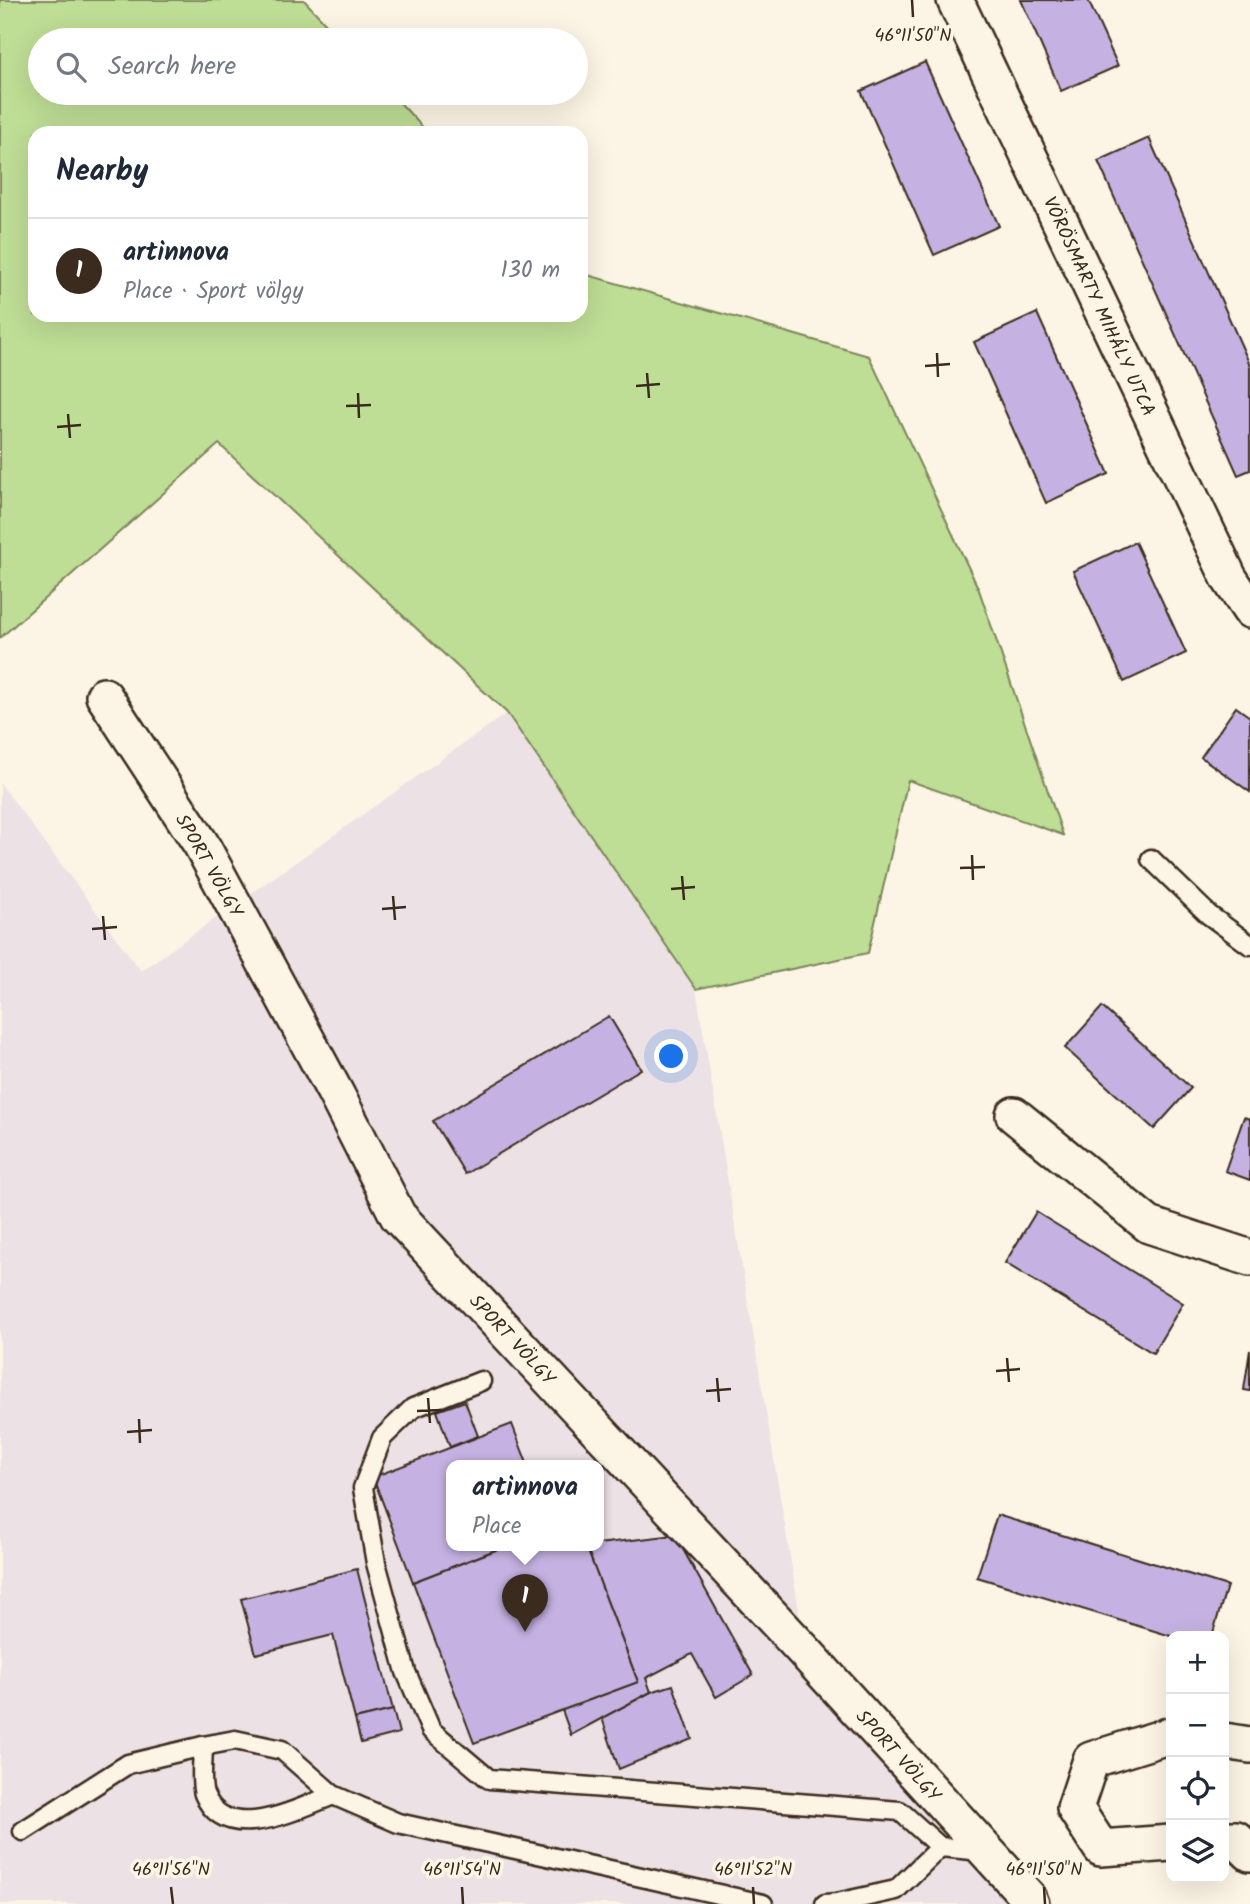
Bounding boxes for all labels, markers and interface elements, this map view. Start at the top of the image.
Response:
text: 46°11'50"N [875,22,951,51]
search box [28,28,588,105]
text: Search here [108,46,236,88]
icon: search [52,48,90,86]
text: Nearby [56,148,148,196]
street label: VÖRÖSMARTY MIHÁLY UTCA [1034,192,1162,422]
text: artinnova [123,232,229,274]
text: 1 [76,253,82,289]
text: 130 m [501,253,560,289]
text: Place · Sport völgy [123,274,303,310]
street label: SPORT VÖLGY [166,808,251,924]
your location [654,1039,688,1073]
street label: SPORT VÖLGY [461,1288,563,1394]
popup [446,1460,604,1551]
text: artinnova [472,1467,578,1509]
text: Place [472,1509,521,1545]
pin: 1 [502,1574,548,1632]
map controls [1166,1631,1229,1883]
button: + [1166,1631,1229,1694]
button: − [1166,1694,1229,1757]
street label: SPORT VÖLGY [848,1703,948,1810]
button: locate [1166,1757,1229,1820]
button: layers [1166,1820,1229,1883]
text: 46°11'56"N [132,1856,210,1885]
text: 46°11'54"N [423,1856,501,1885]
text: 46°11'52"N [714,1856,792,1885]
text: 46°11'50"N [1006,1856,1082,1885]

